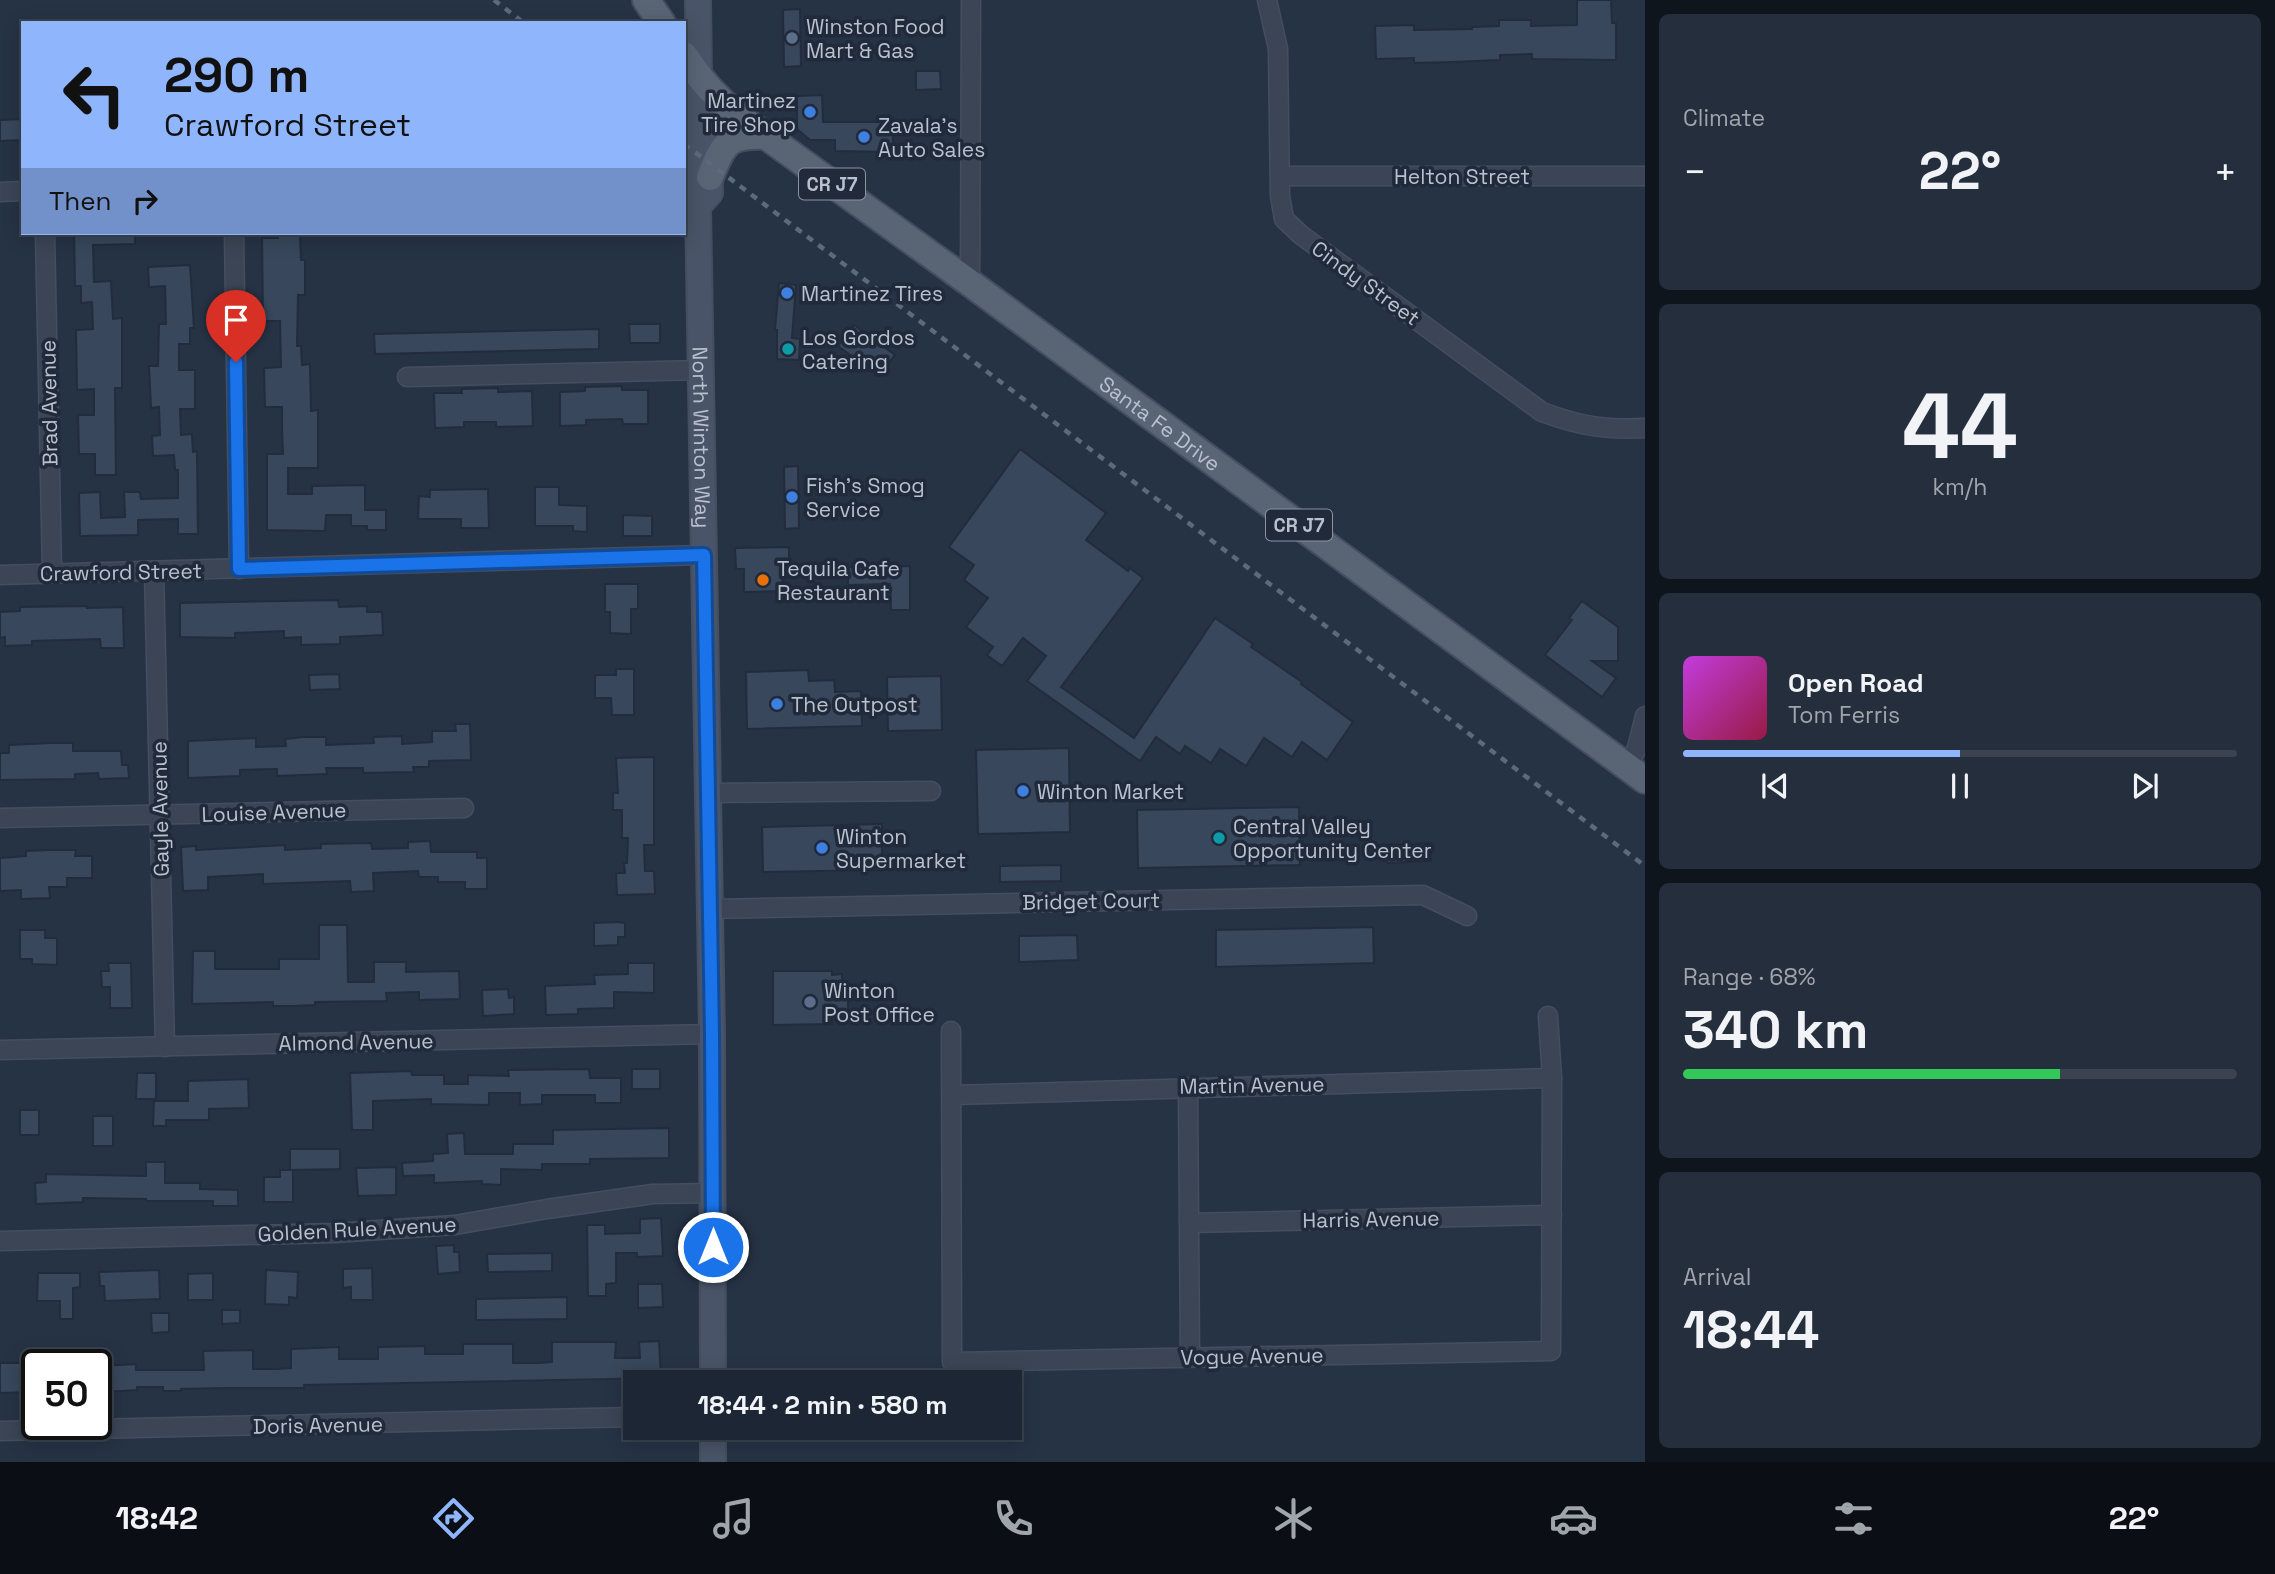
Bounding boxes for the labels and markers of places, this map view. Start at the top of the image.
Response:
place label: Winston Food Mart & Gas [806,13,944,64]
marker: Winston Food Mart & Gas [784,30,800,46]
place label: Martinez Tire Shop [701,87,796,138]
marker: Martinez Tire Shop [802,104,818,120]
place label: Zavala's Auto Sales [878,112,985,163]
marker: Zavala's Auto Sales [856,129,872,145]
place label: Martinez Tires [801,280,943,307]
marker: Martinez Tires [779,285,795,301]
pin [206,290,266,362]
place label: Los Gordos Catering [802,324,915,375]
marker: Los Gordos Catering [780,341,796,357]
place label: Fish's Smog Service [806,472,925,523]
marker: Fish's Smog Service [784,489,800,505]
place label: Tequila Cafe Restaurant [777,555,900,606]
marker: Tequila Cafe Restaurant [755,572,771,588]
place label: The Outpost [791,691,918,718]
marker: The Outpost [769,696,785,712]
place label: Winton Market [1037,778,1184,805]
marker: Winton Market [1015,783,1031,799]
place label: Central Valley Opportunity Center [1233,813,1432,864]
place label: Winton Supermarket [836,823,966,874]
marker: Central Valley Opportunity Center [1211,830,1227,846]
marker: Winton Supermarket [814,840,830,856]
place label: Winton Post Office [824,977,935,1028]
marker: Winton Post Office [802,994,818,1010]

